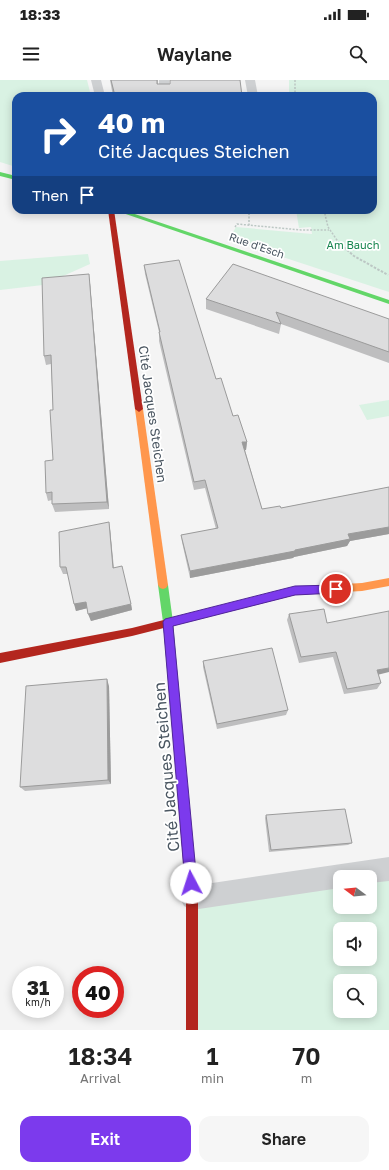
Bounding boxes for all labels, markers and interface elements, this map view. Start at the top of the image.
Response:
text: 18:33 [20,5,60,23]
icon: menu [20,43,42,65]
text: Waylane [157,43,232,65]
icon: search [347,43,369,65]
text: 40 m [98,106,165,139]
icon: right [32,108,84,160]
text: Cité Jacques Steichen [98,140,290,162]
icon: arrive [76,184,98,206]
text: Then [32,186,68,204]
street label: Rue d'Esch [228,229,286,261]
park label: Am Bauch [327,238,379,251]
street label: Cité Jacques Steichen [135,344,171,484]
pin [319,572,353,606]
icon: arrive [325,578,347,600]
street label: Cité Jacques Steichen [149,681,183,853]
position arrow [170,862,212,904]
north arrow [333,870,377,914]
map controls [333,870,377,1018]
button: sound [333,922,377,966]
speed limit sign: 40 [72,966,124,1018]
button: search [333,974,377,1018]
text: 31 [27,975,49,999]
text: km/h [25,996,51,1008]
text: 18:34 [68,1041,133,1070]
text: 1 [206,1041,219,1070]
text: 70 [292,1041,321,1070]
text: Arrival [80,1070,121,1086]
text: min [201,1070,224,1086]
text: m [301,1070,312,1086]
button: Exit [20,1116,191,1162]
button: Share [199,1116,369,1162]

